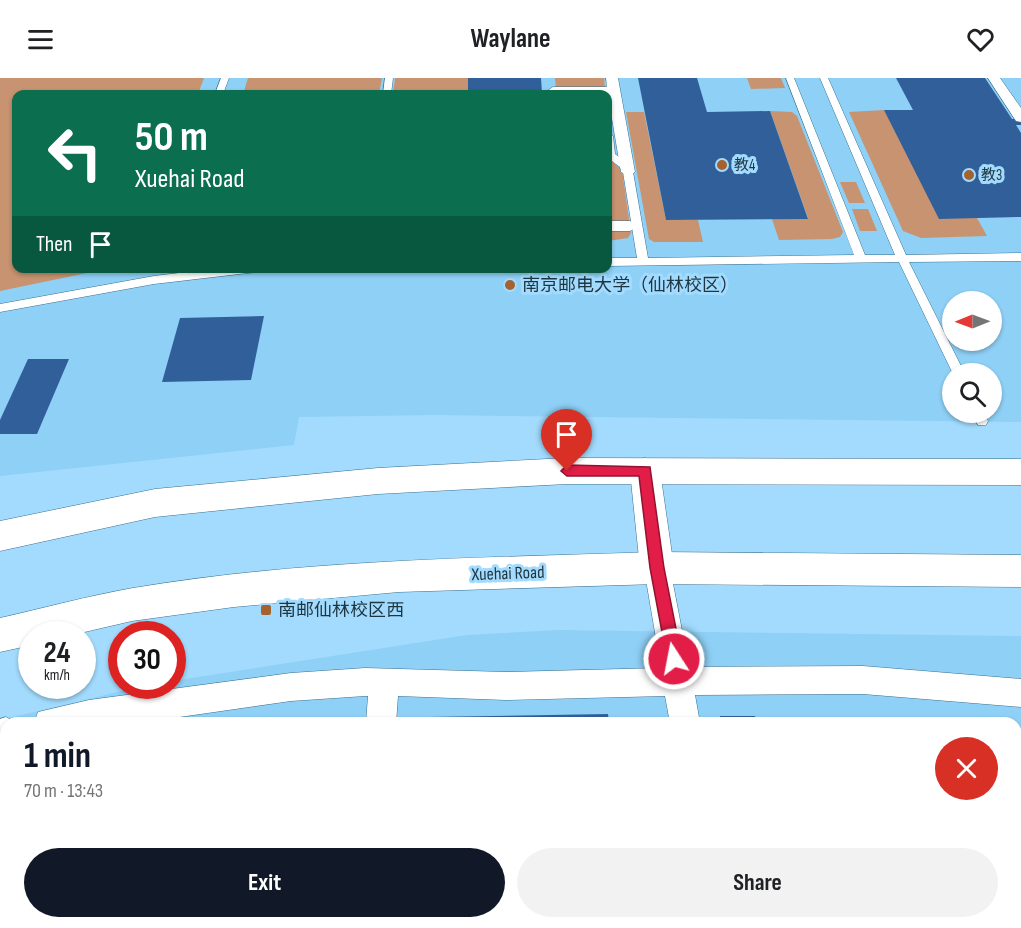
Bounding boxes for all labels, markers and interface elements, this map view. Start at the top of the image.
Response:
icon: menu [24,23,57,56]
text: Waylane [470,23,551,55]
icon: heart [964,23,997,56]
text: 50 m [135,112,208,163]
icon: left [36,114,114,192]
place label: 教4 [734,156,755,175]
marker: 教4 [715,158,729,172]
text: Xuehai Road [135,163,245,195]
place label: 教3 [981,166,1002,185]
marker: 教3 [962,168,976,182]
icon: arrive [84,228,117,261]
text: Then [36,231,72,258]
place label: 南京邮电大学（仙林校区） [522,275,738,296]
marker: 南京邮电大学（仙林校区） [503,278,517,292]
north arrow [942,291,1002,351]
map controls [942,291,1002,423]
button: search [942,363,1002,423]
pin [541,409,592,471]
icon: arrive [550,418,583,451]
street label: Xuehai Road [470,562,545,585]
place label: 南邮仙林校区西 [278,600,404,621]
marker: 南邮仙林校区西 [259,603,273,617]
speed limit sign: 30 [108,621,186,699]
position arrow [642,627,706,691]
text: 24 [44,635,70,671]
text: km/h [44,666,70,685]
text: 1 min [24,735,91,778]
button: close [935,737,998,800]
text: 70 m · 13:43 [24,779,103,803]
button: Exit [24,848,505,917]
button: Share [517,848,998,917]

